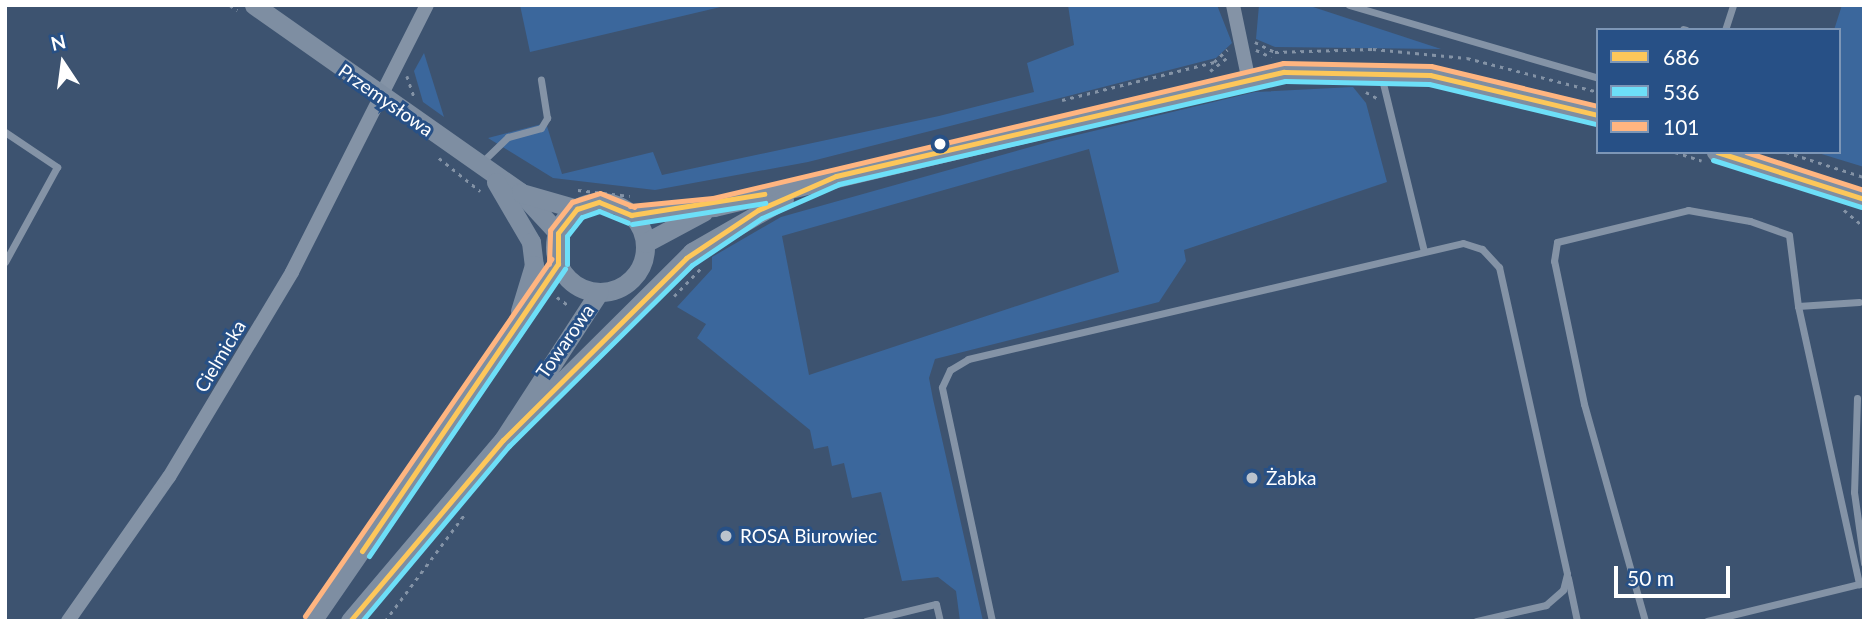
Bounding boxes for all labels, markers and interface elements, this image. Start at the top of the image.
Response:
north arrow [28,28,98,98]
legend [1596,28,1841,154]
text: N [48,29,68,55]
text: 686 [1663,44,1700,69]
street label: Przemysłowa [334,59,438,141]
text: 536 [1663,79,1700,104]
text: 101 [1663,114,1700,139]
unlabelled marker [933,137,947,151]
street label: Towarowa [531,300,599,382]
street label: Cielmicka [190,316,250,396]
place label: Żabka [1266,467,1317,489]
marker: Żabka [1244,470,1260,486]
place label: ROSA Biurowiec [740,525,878,547]
marker: ROSA Biurowiec [718,528,734,544]
scale bar [1617,552,1732,596]
text: 50 m [1627,565,1674,590]

